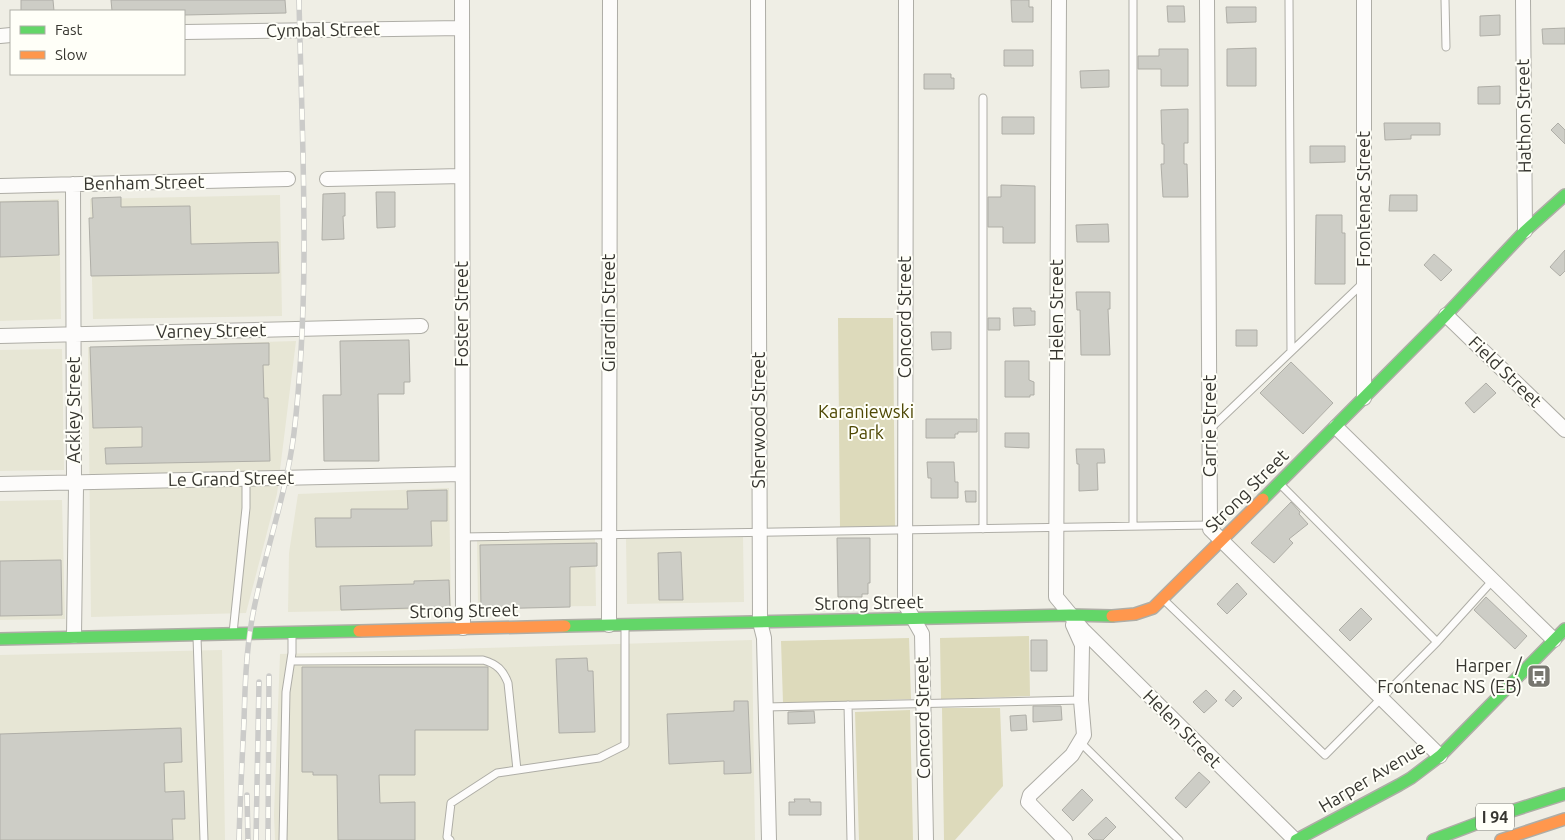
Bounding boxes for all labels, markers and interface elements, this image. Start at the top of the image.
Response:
legend [10,10,185,75]
street label: Cymbal Street [266,18,380,40]
text: Fast [55,21,83,38]
text: Slow [55,46,88,63]
street label: Hathon Street [1512,59,1534,173]
street label: Frontenac Street [1353,131,1373,267]
street label: Benham Street [83,171,205,193]
street label: Girardin Street [598,254,618,372]
street label: Concord Street [894,256,914,378]
street label: Helen Street [1046,259,1066,361]
street label: Foster Street [451,261,471,367]
street label: Varney Street [156,319,266,341]
street label: Field Street [1465,332,1546,411]
street label: Sherwood Street [748,352,768,488]
street label: Ackley Street [63,357,83,463]
street label: Carrie Street [1199,375,1219,477]
park label: Karaniewski Park [818,401,914,442]
street label: Strong Street [1201,445,1292,536]
street label: Le Grand Street [168,467,294,489]
street label: Strong Street [814,591,924,613]
street label: Strong Street [409,599,519,621]
place label: Harper / Frontenac NS (EB) [1377,655,1523,697]
street label: Concord Street [911,657,933,779]
bus stop icon: Harper / Frontenac NS (EB) [1526,663,1552,689]
street label: Helen Street [1140,685,1226,771]
street label: Harper Avenue [1315,736,1428,816]
road number: I 94 [1476,804,1514,830]

